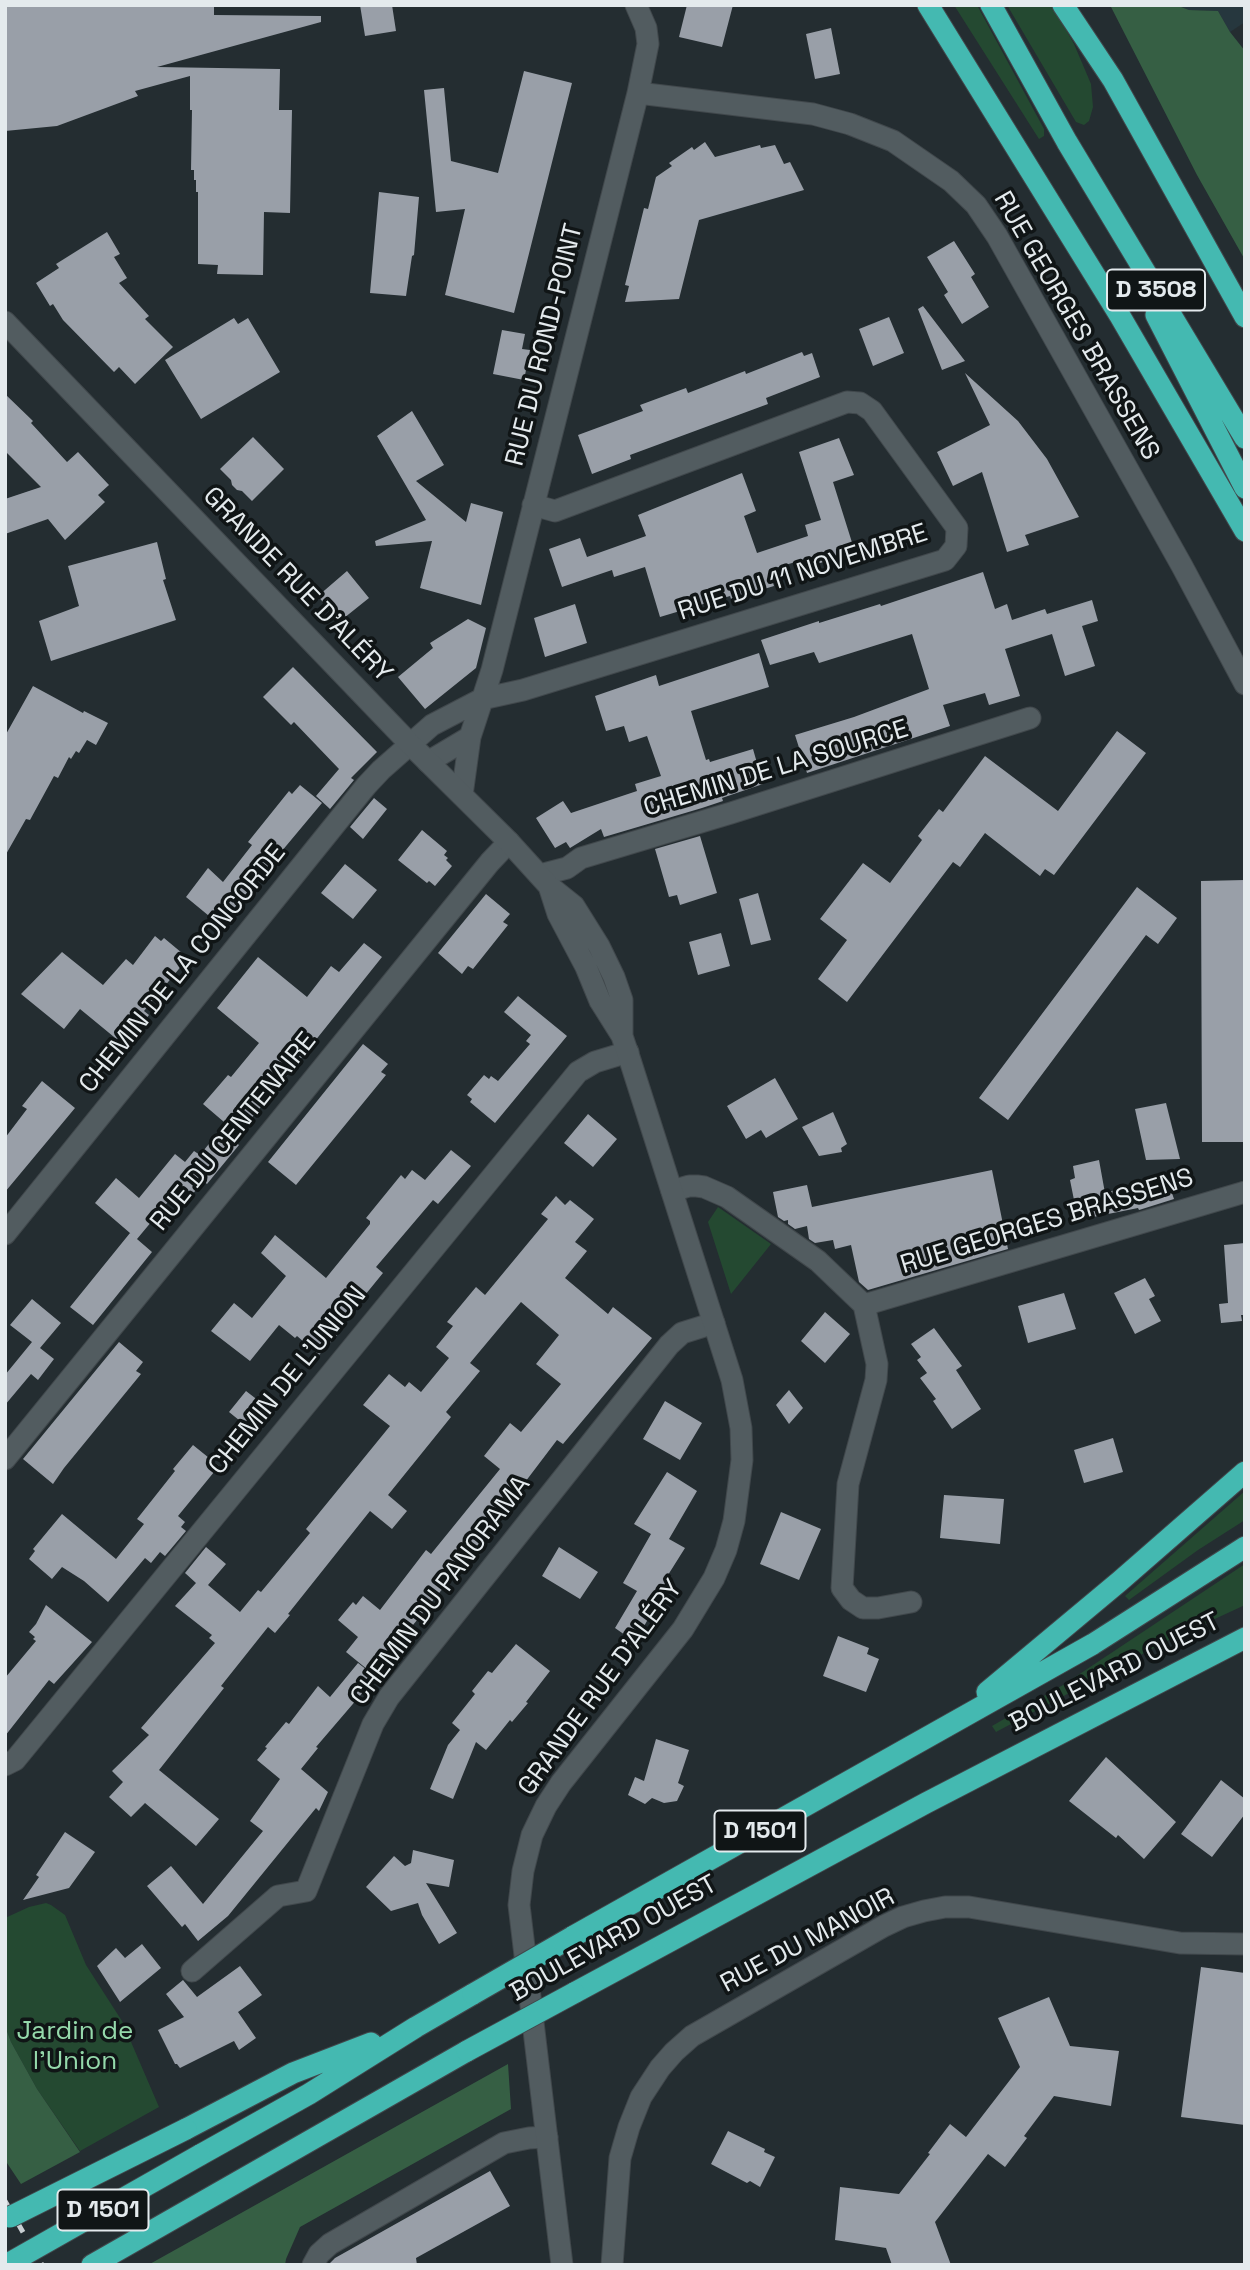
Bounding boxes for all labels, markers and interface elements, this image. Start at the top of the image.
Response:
street label: RUE GEORGES BRASSENS [986,186,1166,466]
street label: RUE DU ROND-POINT [500,221,590,469]
road number: D 3508 [1107,270,1205,310]
street label: GRANDE RUE D'ALÉRY [196,481,398,689]
street label: RUE DU 11 NOVEMBRE [674,518,932,628]
street label: CHEMIN DE LA SOURCE [640,714,912,824]
street label: CHEMIN DE LA CONCORDE [73,838,293,1100]
street label: RUE DU CENTENAIRE [145,1027,323,1237]
street label: RUE GEORGES BRASSENS [897,1163,1197,1281]
street label: CHEMIN DE L'UNION [202,1281,374,1481]
street label: CHEMIN DU PANORAMA [345,1470,537,1712]
street label: GRANDE RUE D'ALÉRY [512,1574,690,1802]
street label: BOULEVARD OUEST [1005,1606,1225,1740]
road number: D 1501 [714,1810,806,1852]
street label: BOULEVARD OUEST [505,1869,723,2009]
street label: RUE DU MANOIR [716,1882,900,2000]
park label: Jardin de l'Union [17,2016,133,2078]
road number: D 1501 [57,2190,148,2230]

